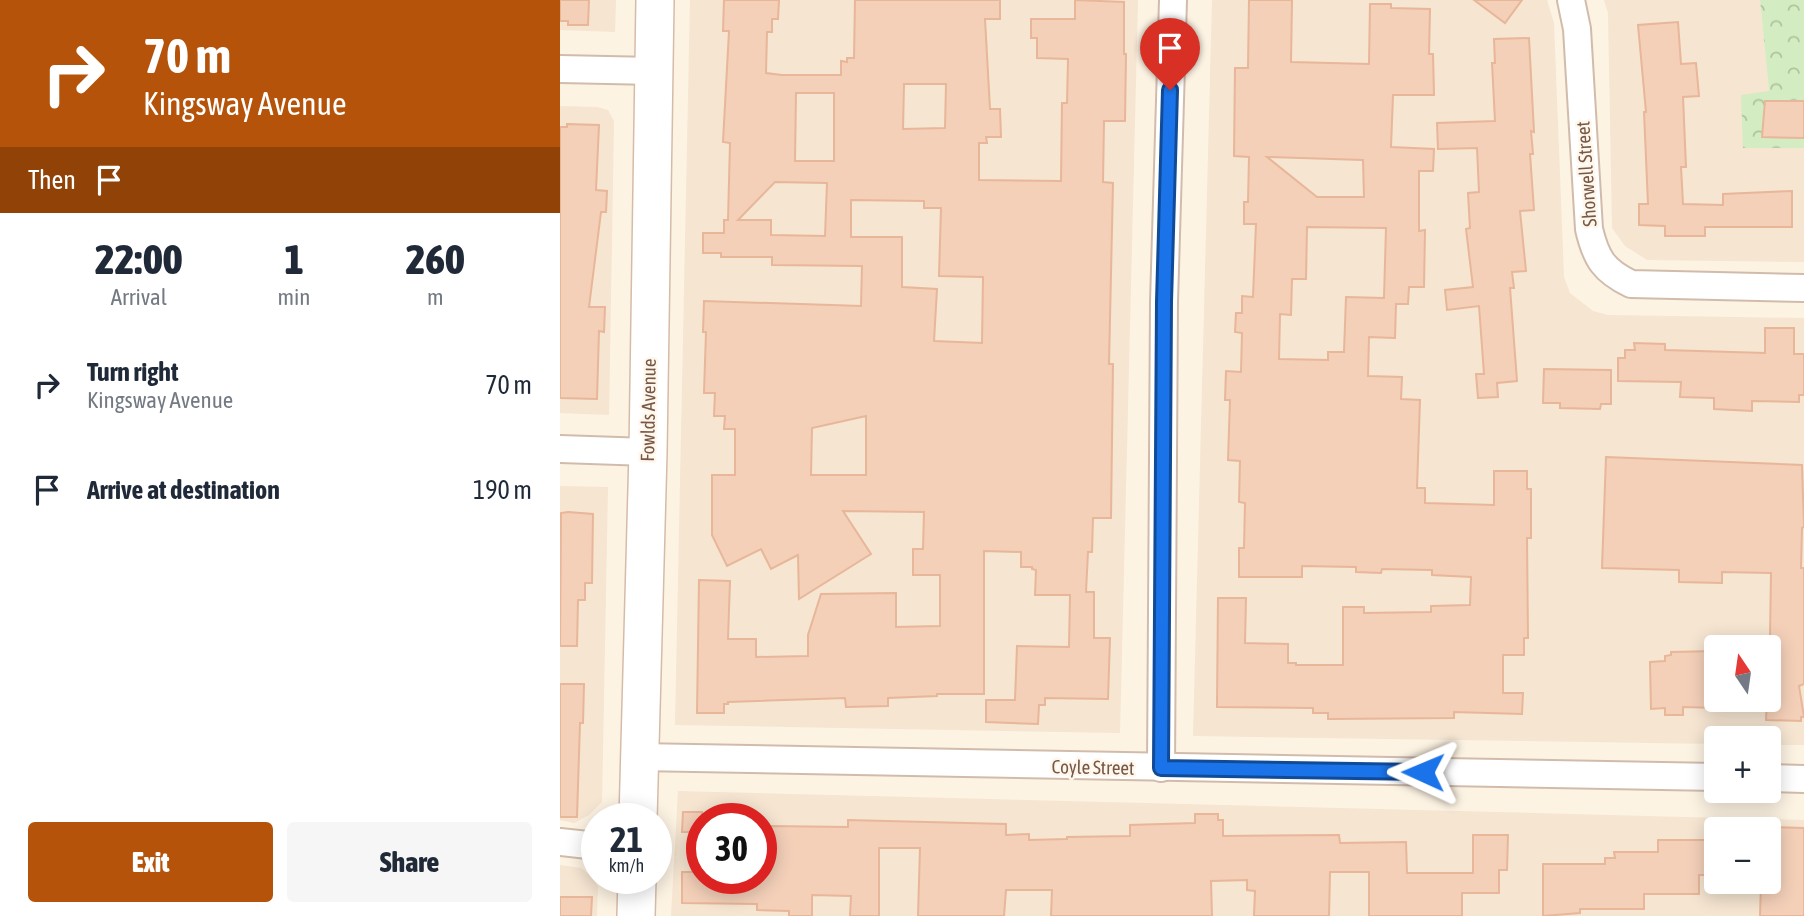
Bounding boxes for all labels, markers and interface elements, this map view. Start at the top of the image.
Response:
pin [1140,18,1200,90]
text: 70 m [143,27,231,83]
icon: right [28,28,119,119]
icon: arrive [1151,29,1189,67]
text: Kingsway Avenue [143,85,346,122]
street label: Shorwell Street [1571,120,1601,228]
icon: arrive [90,161,128,199]
text: Then [28,165,76,195]
text: 22:00 [95,235,182,283]
text: 1 [284,235,304,283]
text: 260 [406,235,465,283]
text: Arrival [111,284,167,310]
text: min [278,284,311,310]
text: m [427,284,444,310]
text: Turn right [87,357,178,387]
street label: Fowlds Avenue [636,358,660,462]
icon: right [28,366,66,404]
text: 70 m [485,370,532,400]
text: Kingsway Avenue [87,387,233,413]
icon: arrive [28,471,66,509]
text: Arrive at destination [87,475,280,505]
text: 190 m [473,475,532,505]
north arrow [1704,635,1782,712]
map controls [1704,635,1781,894]
button: + [1704,726,1781,803]
position arrow [1386,735,1460,809]
street label: Coyle Street [1051,755,1135,779]
speed limit sign: 30 [686,803,777,894]
button: − [1704,817,1781,894]
text: 21 [610,819,643,859]
button: Exit [28,822,273,902]
button: Share [287,822,532,902]
text: km/h [609,855,644,876]

